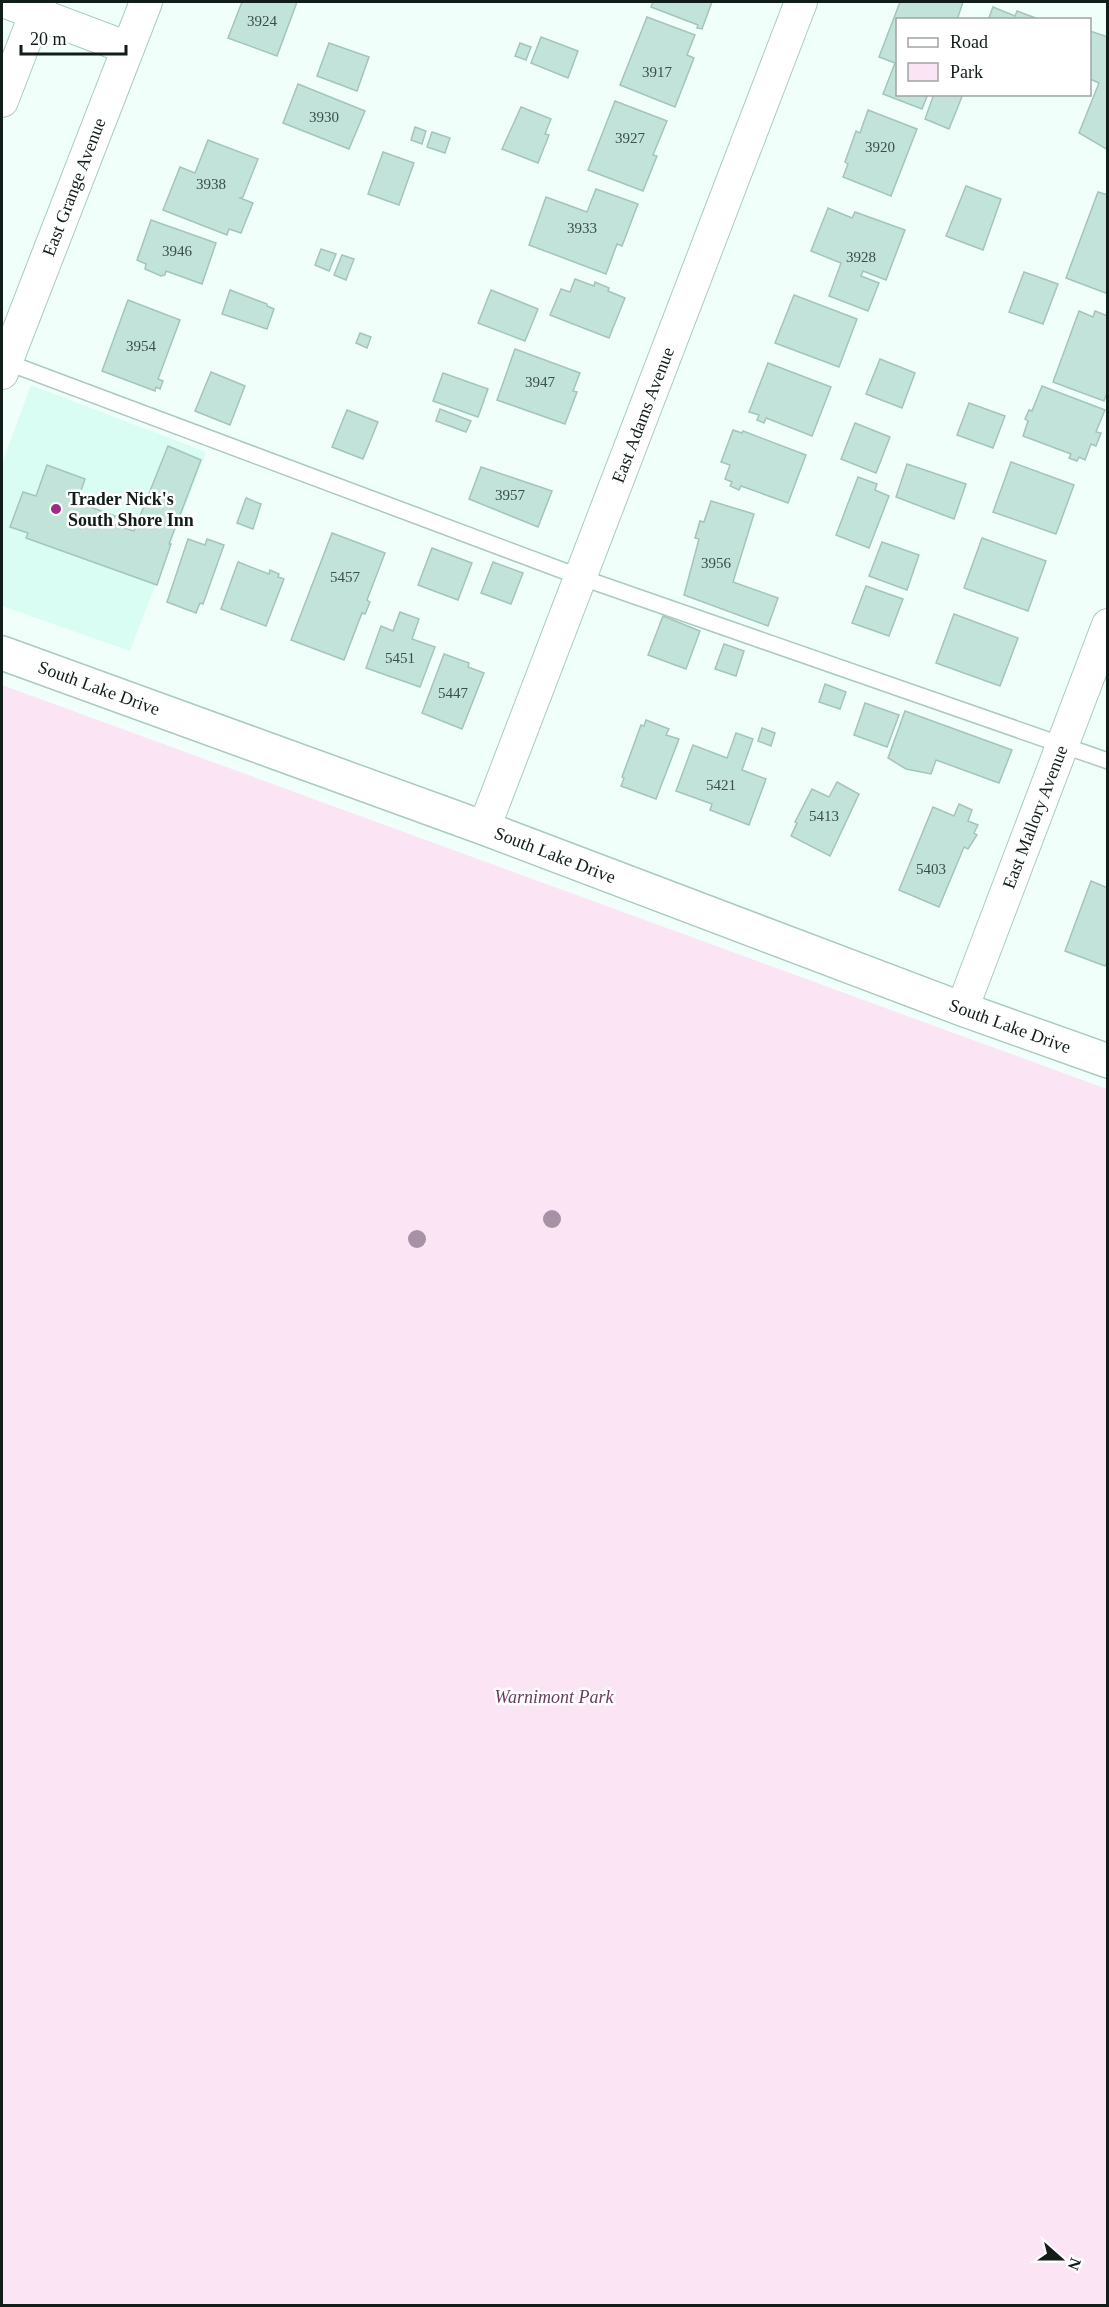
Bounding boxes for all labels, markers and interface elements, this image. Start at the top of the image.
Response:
house number: 3924 [247,13,278,29]
scale bar [21,18,126,56]
legend [896,18,1091,96]
text: 20 m [30,29,67,49]
text: Road [950,32,988,52]
text: Park [950,62,983,82]
house number: 3917 [642,64,673,80]
house number: 3930 [309,109,339,125]
street label: East Grange Avenue [38,115,110,259]
house number: 3927 [615,130,646,146]
house number: 3920 [865,139,895,155]
house number: 3938 [196,176,226,192]
house number: 3933 [567,220,597,236]
house number: 3946 [162,243,193,259]
house number: 3928 [846,249,876,265]
house number: 3954 [126,338,157,354]
street label: East Adams Avenue [608,344,678,486]
house number: 3947 [525,374,556,390]
house number: 3957 [495,487,526,503]
place label: Trader Nick's South Shore Inn [68,489,194,530]
marker: Trader Nick's South Shore Inn [49,502,63,516]
house number: 3956 [701,555,732,571]
house number: 5457 [330,569,361,585]
house number: 5451 [385,650,415,666]
street label: South Lake Drive [35,657,163,719]
house number: 5447 [438,685,469,701]
street label: East Mallory Avenue [998,743,1072,891]
house number: 5421 [706,777,736,793]
house number: 5413 [809,808,839,824]
street label: South Lake Drive [492,823,618,887]
house number: 5403 [916,861,946,877]
street label: South Lake Drive [946,995,1074,1057]
park label: Warnimont Park [495,1687,614,1707]
north arrow [1031,2229,1091,2289]
text: N [1064,2256,1085,2273]

